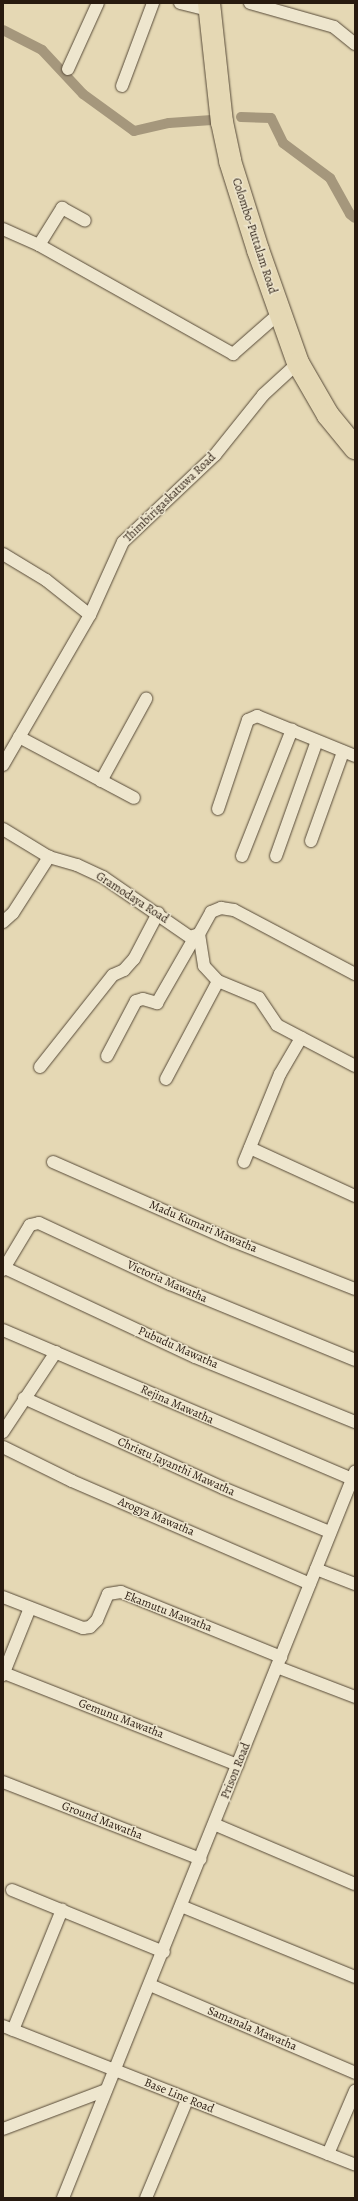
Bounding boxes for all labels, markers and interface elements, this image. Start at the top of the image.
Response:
street label: Colombo-Puttalam Road [228,176,280,296]
street label: Thimbirigaskatuwa Road [121,450,219,546]
street label: Gramodaya Road [93,869,171,927]
street label: Madu Kumari Mawatha [147,1198,259,1256]
street label: Victoria Mawatha [125,1258,209,1306]
street label: Pubudu Mawatha [136,1324,220,1372]
street label: Rejina Mawatha [138,1382,216,1428]
street label: Christu Jayanthi Mawatha [115,1435,237,1499]
street label: Arogya Mawatha [116,1494,196,1540]
street label: Ekamutu Mawatha [122,1589,214,1635]
street label: Gemunu Mawatha [76,1696,166,1742]
street label: Prison Road [218,1741,254,1801]
street label: Ground Mawatha [60,1799,144,1843]
street label: Samanala Mawatha [205,2004,299,2054]
street label: Base Line Road [142,2075,216,2117]

